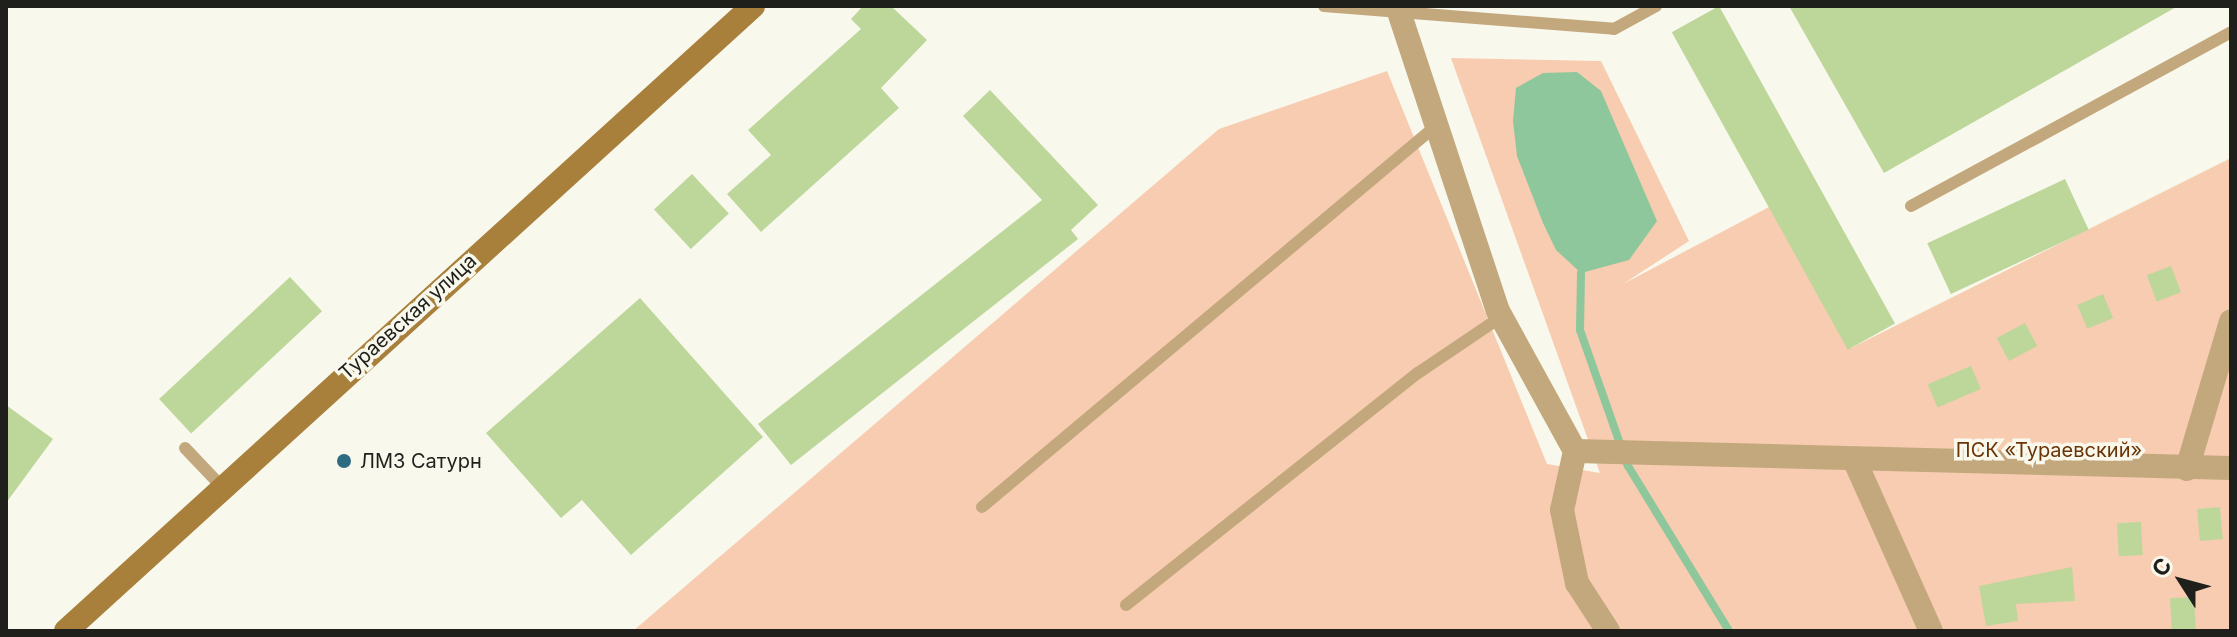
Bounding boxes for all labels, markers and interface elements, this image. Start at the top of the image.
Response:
street label: Тураевская улица [334,249,482,385]
park label: ПСК «Тураевский» [1956,438,2142,462]
place label: ЛМЗ Сатурн [360,449,482,473]
marker: ЛМЗ Сатурн [335,452,353,470]
north arrow [2141,541,2221,621]
text: С [2146,553,2177,581]

